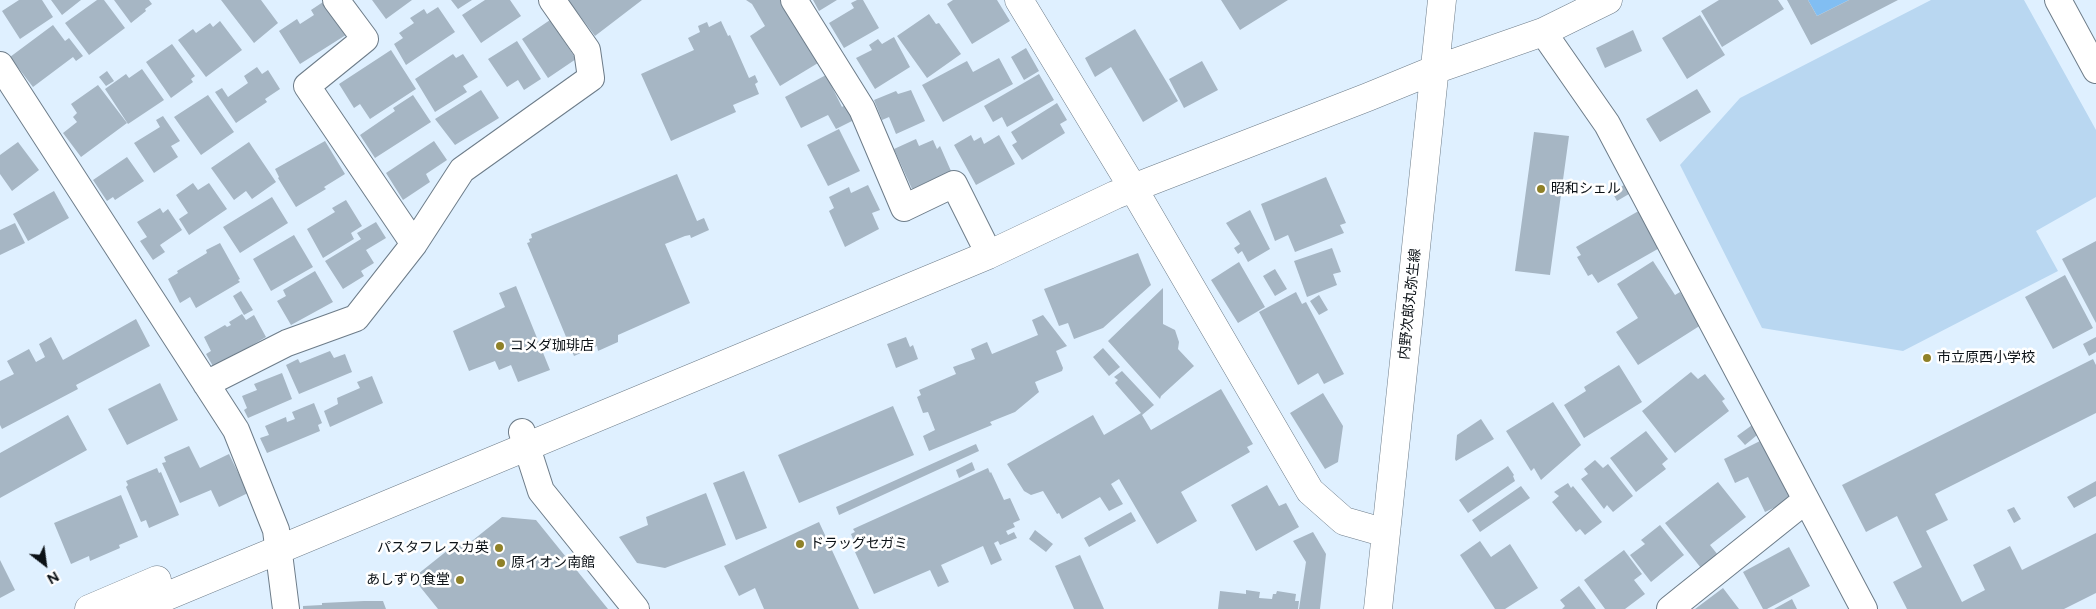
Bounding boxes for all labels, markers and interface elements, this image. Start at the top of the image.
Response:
place label: 昭和シェル [1551,181,1621,197]
marker: 昭和シェル [1535,183,1547,195]
street label: 内野次郎丸弥生線 [1396,247,1424,361]
place label: コメダ珈琲店 [510,338,594,354]
marker: コメダ珈琲店 [494,340,506,352]
place label: 市立原西小学校 [1937,350,2035,366]
marker: 市立原西小学校 [1921,352,1933,364]
place label: ドラッグセガミ [810,536,908,552]
marker: ドラッグセガミ [794,538,806,550]
north arrow [20,539,70,589]
place label: パスタフレスカ英 [377,540,489,556]
marker: パスタフレスカ英 [493,542,505,554]
place label: 原イオン南館 [511,555,595,571]
marker: 原イオン南館 [495,557,507,569]
text: N [44,567,62,587]
place label: あしずり食堂 [366,572,450,588]
marker: あしずり食堂 [454,574,466,586]

